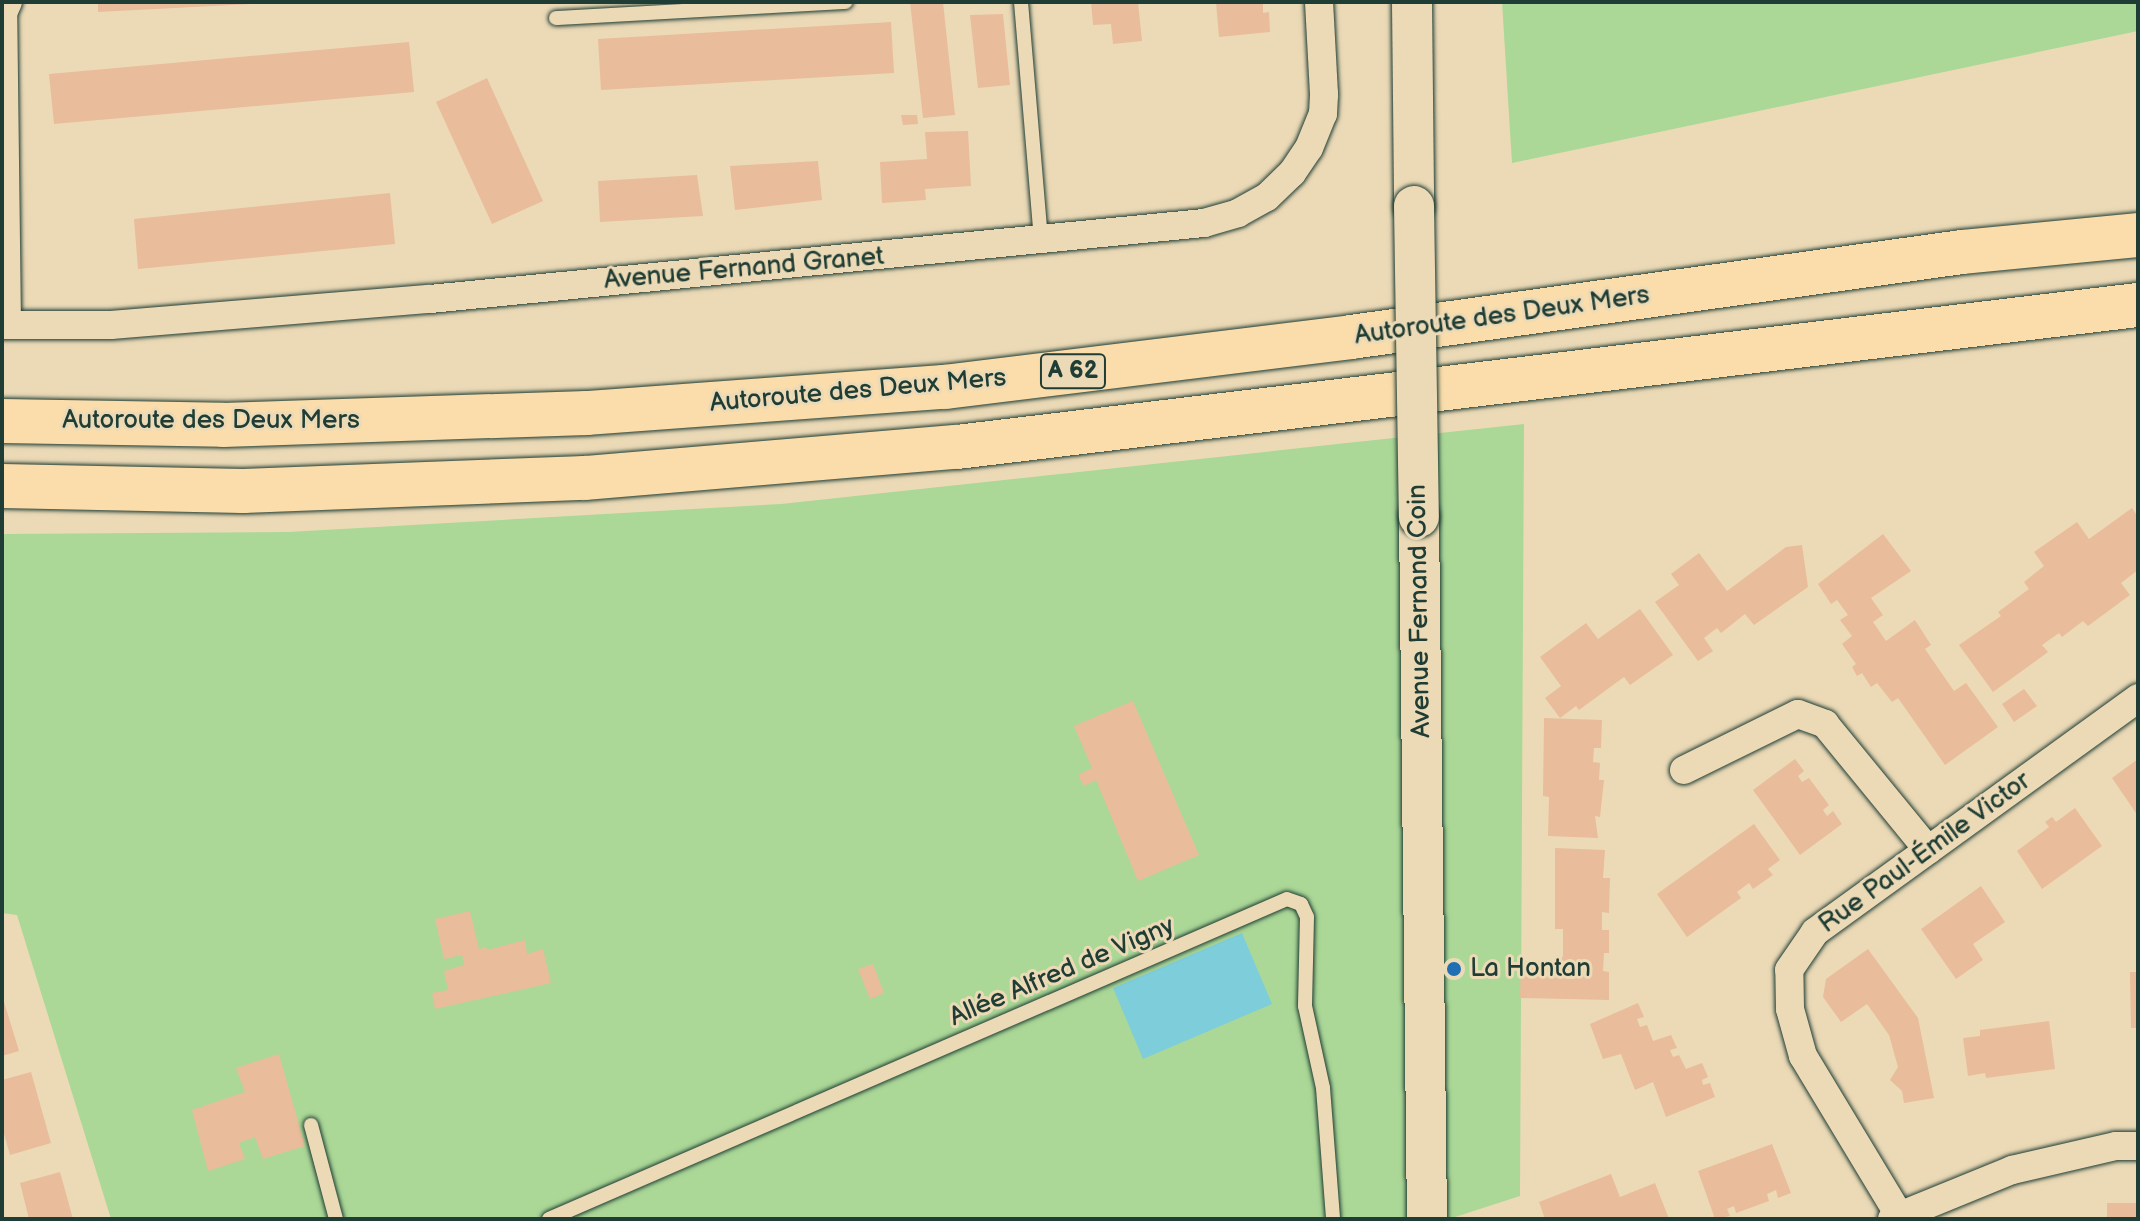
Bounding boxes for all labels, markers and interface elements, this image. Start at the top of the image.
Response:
street label: Avenue Fernand Granet [603,241,885,297]
street label: Autoroute des Deux Mers [1352,280,1652,352]
road number: A 62 [1039,351,1107,391]
street label: Autoroute des Deux Mers [708,362,1008,420]
street label: Autoroute des Deux Mers [62,405,360,437]
street label: Avenue Fernand Coin [1402,484,1438,738]
street label: Rue Paul-Émile Victor [1813,766,2037,940]
street label: Allée Alfred de Vigny [944,910,1180,1034]
place label: La Hontan [1470,953,1591,985]
marker: La Hontan [1445,960,1463,978]

